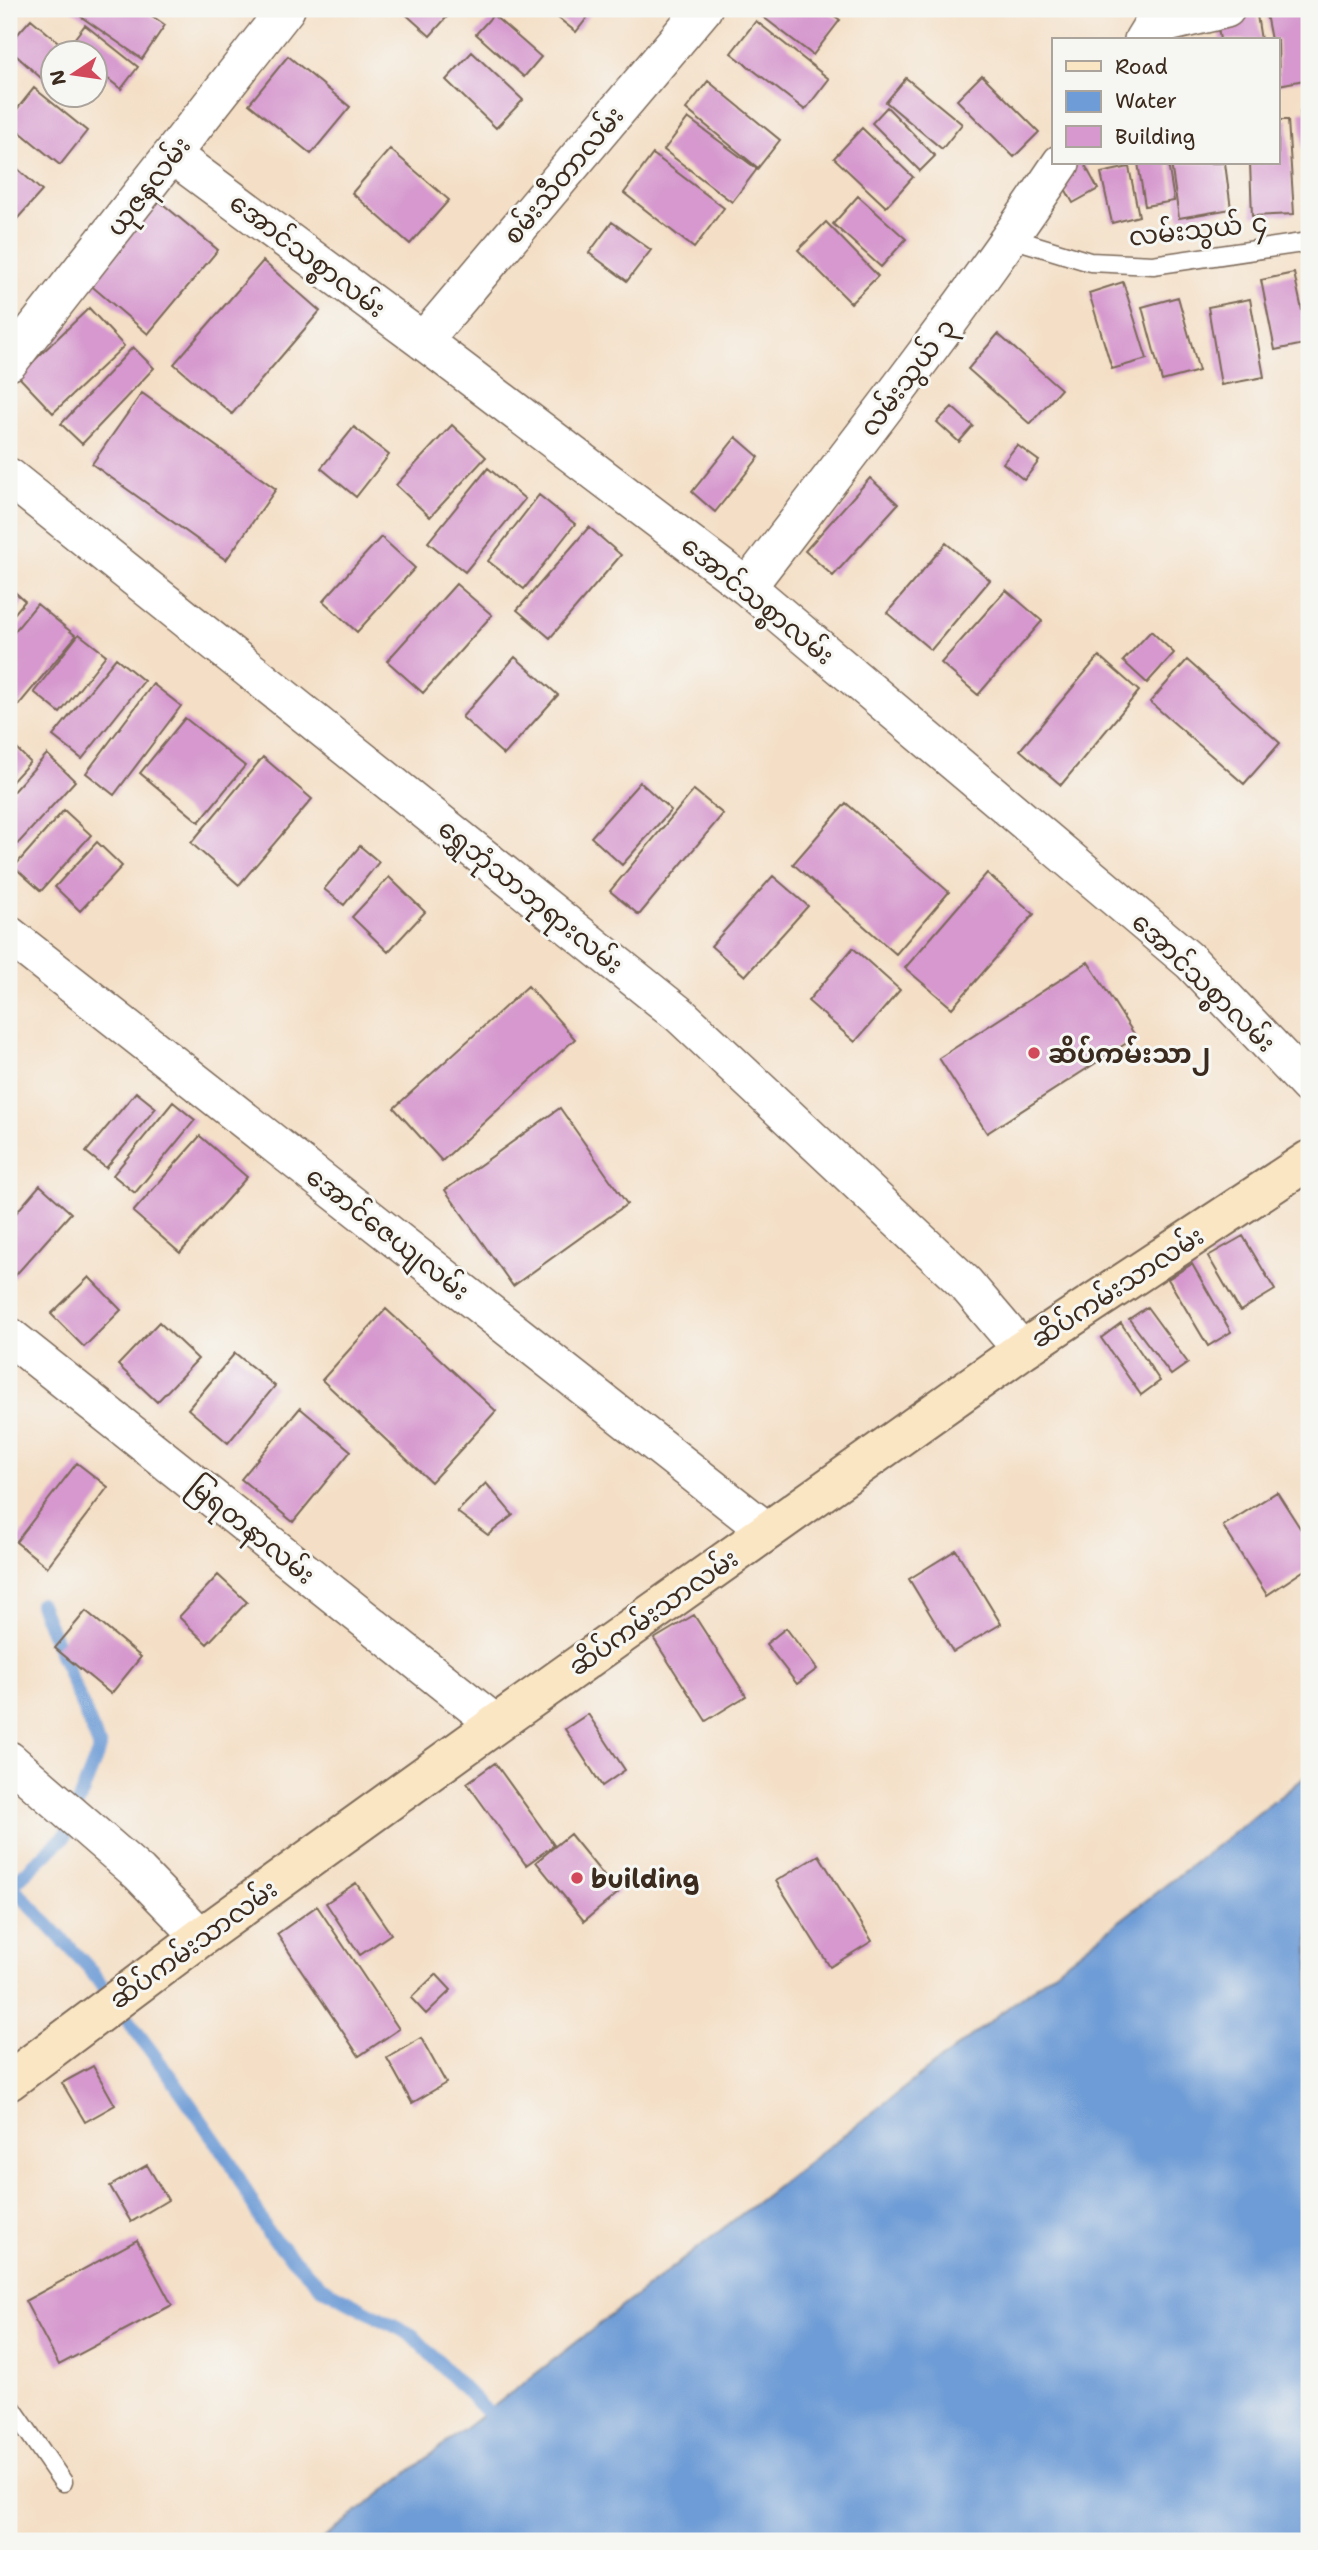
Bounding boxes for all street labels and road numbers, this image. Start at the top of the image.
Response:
street label: စမ်းသီတာလမ်း [495,99,631,251]
street label: ယုဇနလမ်း [98,129,201,246]
street label: အောင်သစ္စာလမ်း [220,185,393,329]
street label: လမ်းသွယ် ၄ [1127,204,1270,258]
street label: လမ်းသွယ် ၃ [851,311,966,446]
street label: အောင်သစ္စာလမ်း [671,528,842,676]
street label: ရွှေဘုံသာဘုရားလမ်း [429,811,631,985]
street label: အောင်သစ္စာလမ်း [1121,904,1283,1063]
street label: အောင်ဇေယျလမ်း [297,1158,477,1311]
street label: ဆိပ်ကမ်းသာလမ်း [1024,1218,1210,1356]
street label: မြရတနာလမ်း [179,1468,323,1595]
street label: ဆိပ်ကမ်းသာလမ်း [561,1540,745,1684]
street label: ဆိပ်ကမ်းသာလမ်း [102,1871,284,2017]

